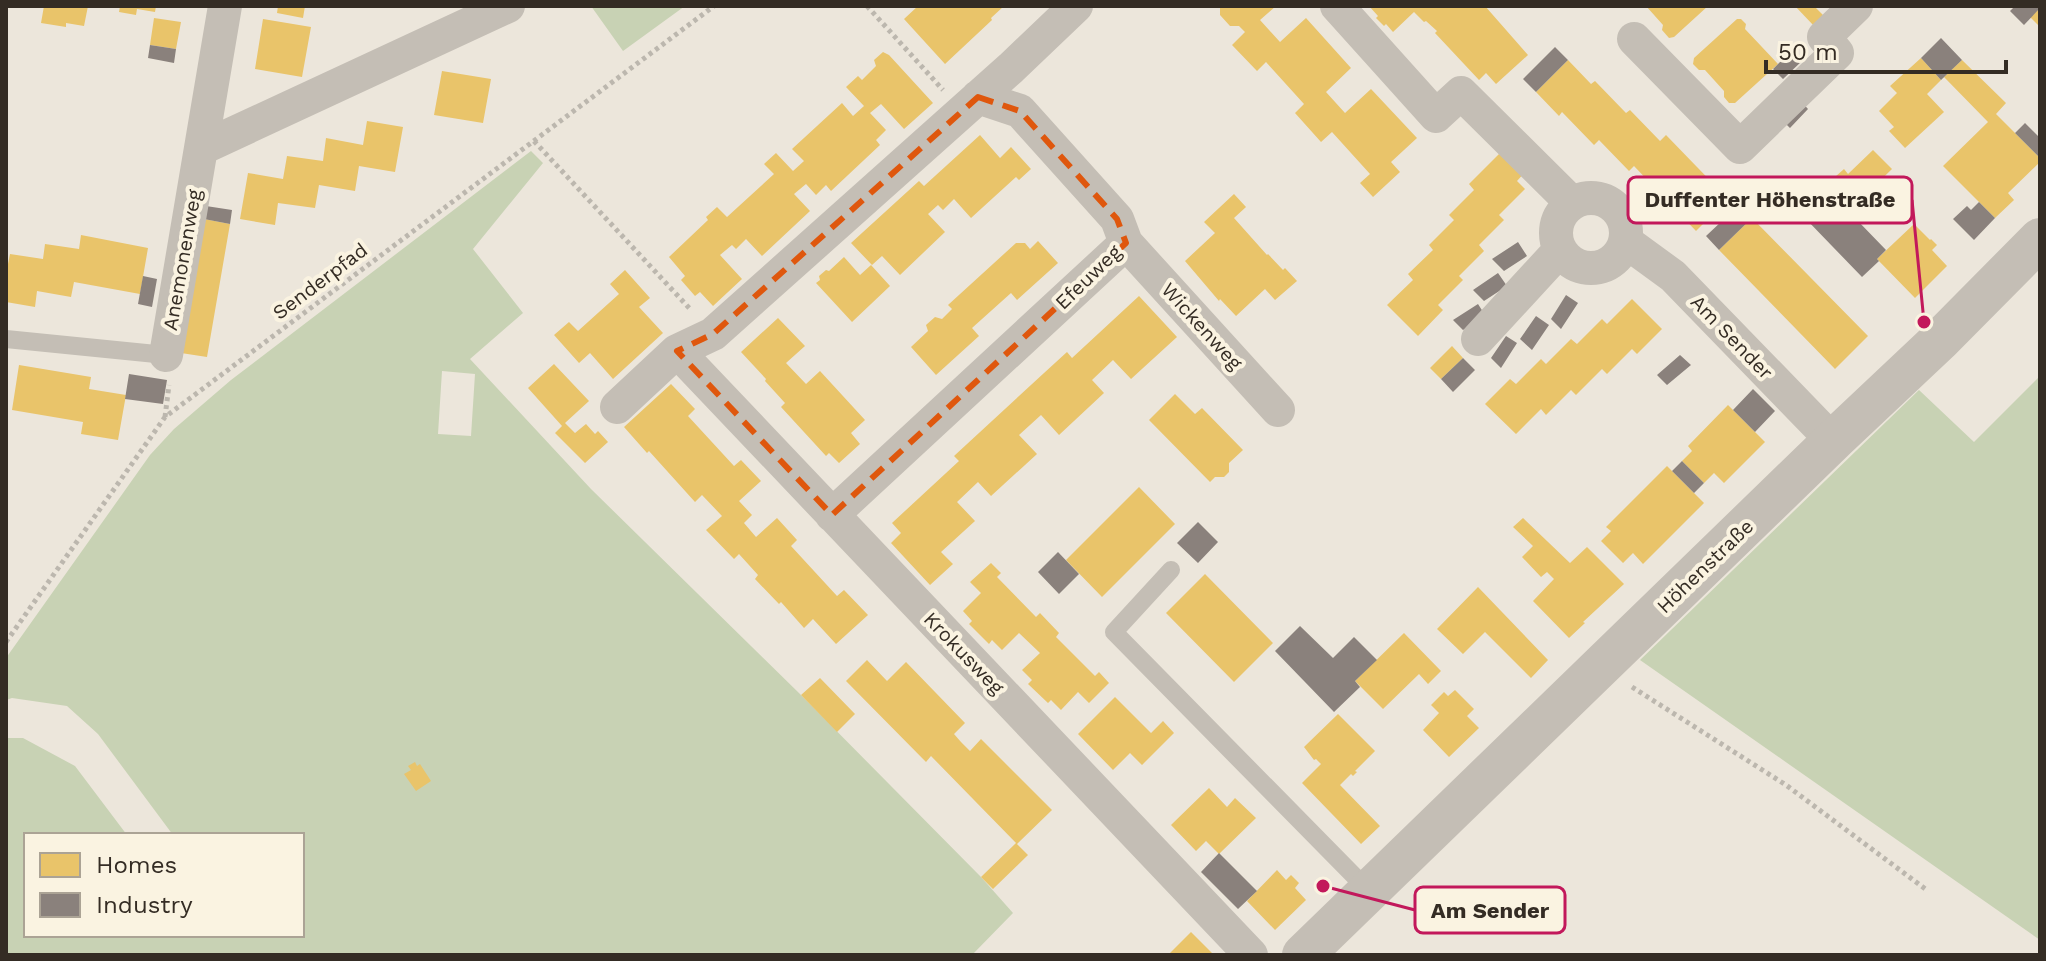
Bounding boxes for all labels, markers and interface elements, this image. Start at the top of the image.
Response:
scale bar [1766,24,2006,74]
text: 50 m [1778,38,1838,66]
callout: Duffenter Höhenstraße [1628,177,1912,223]
street label: Anemonenweg [158,187,206,332]
text: Duffenter Höhenstraße [1644,187,1896,212]
street label: Senderpfad [268,238,372,324]
street label: Efeuweg [1050,239,1126,314]
street label: Wickenweg [1157,277,1248,375]
street label: Am Sender [1686,290,1778,384]
street label: Höhenstraße [1652,514,1758,618]
street label: Krokusweg [919,607,1009,699]
legend [24,833,304,937]
text: Homes [96,851,177,879]
callout: Am Sender [1415,887,1565,933]
text: Industry [96,891,193,919]
text: Am Sender [1431,898,1550,923]

